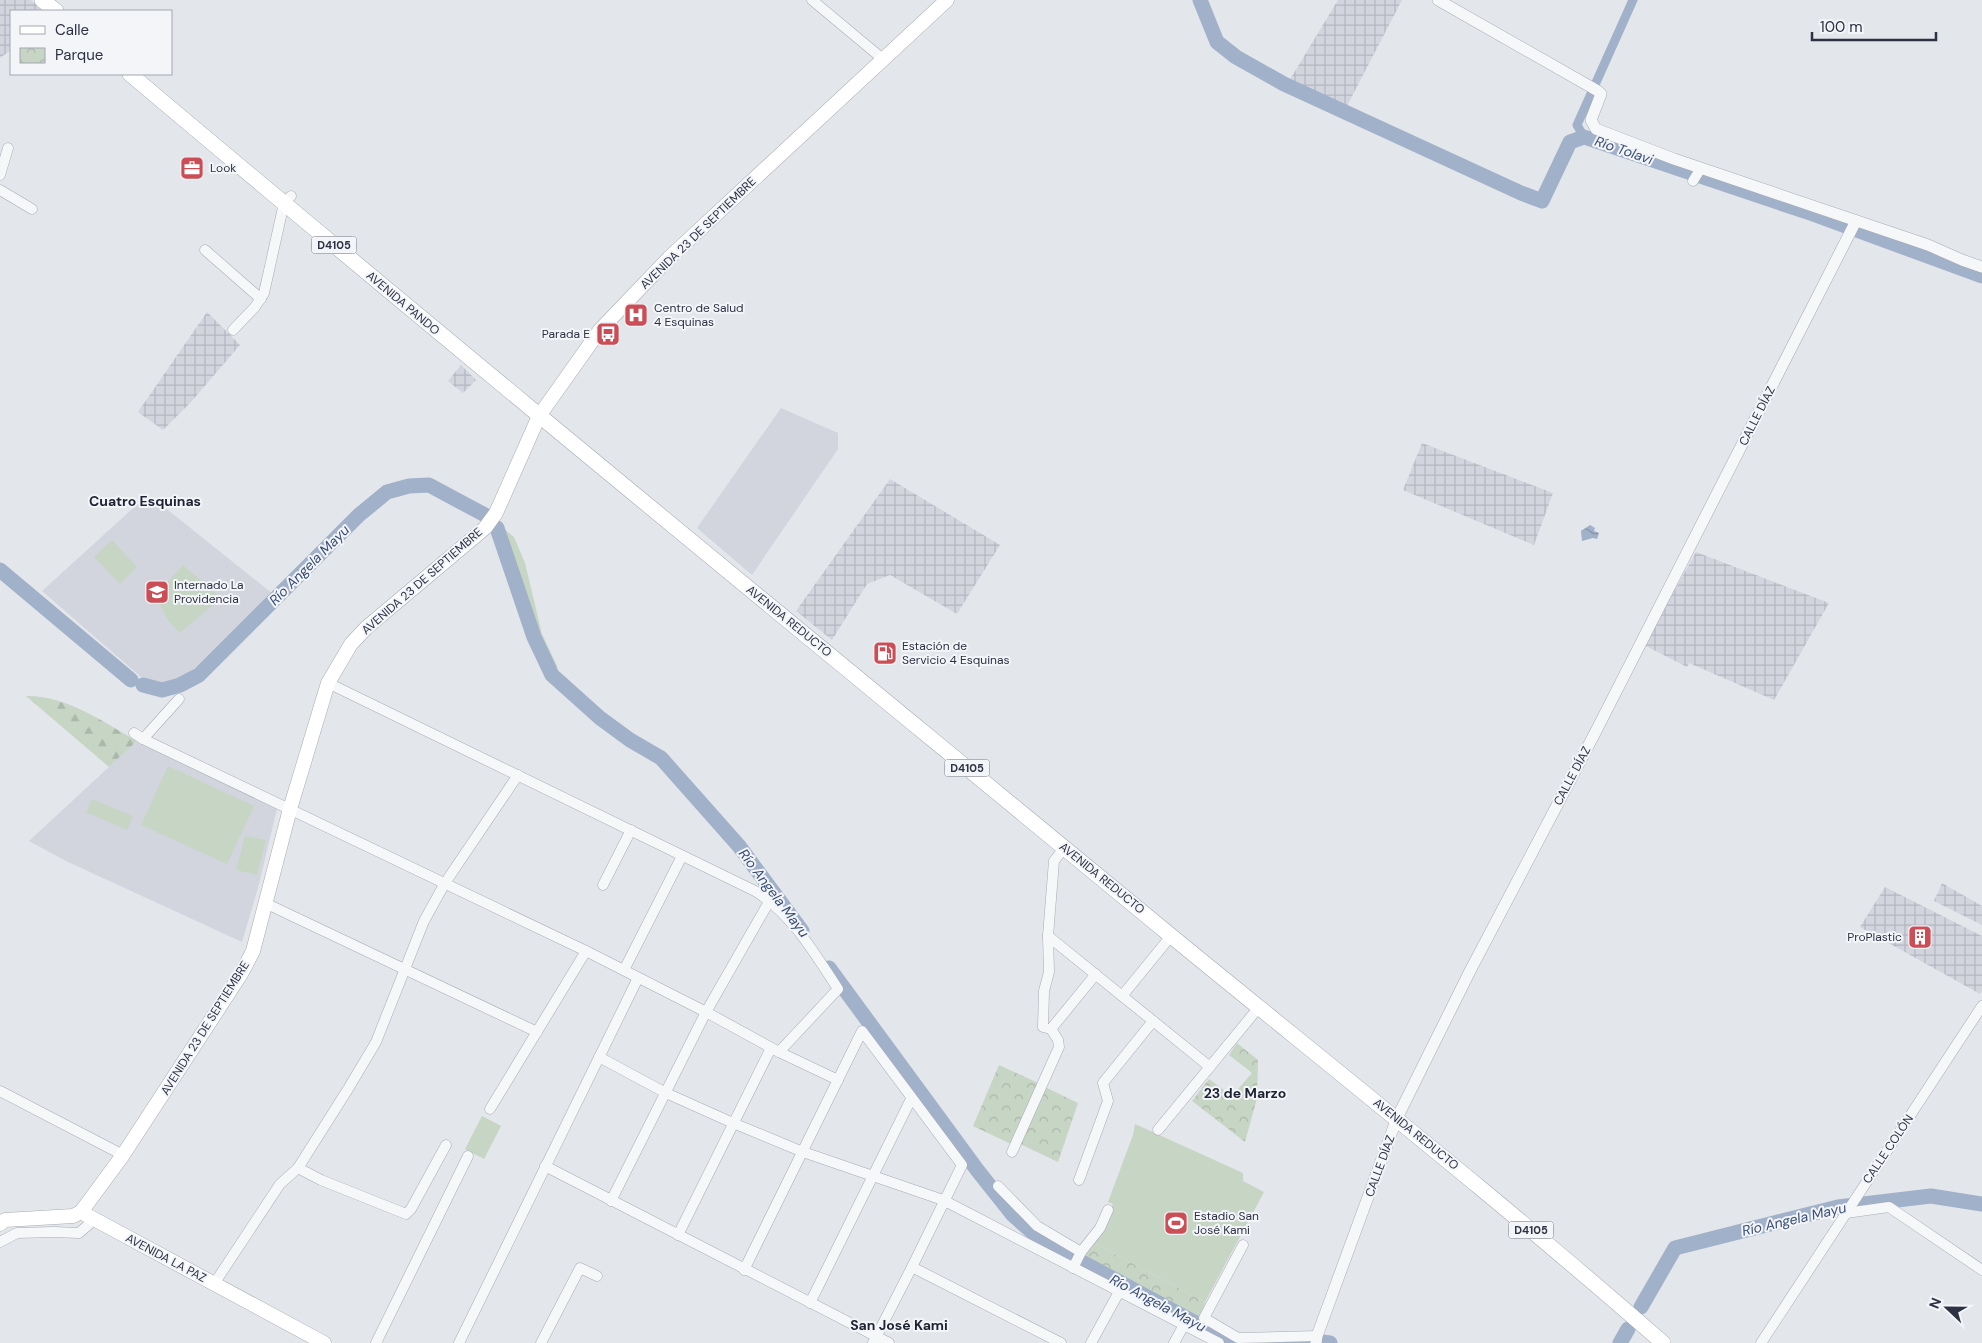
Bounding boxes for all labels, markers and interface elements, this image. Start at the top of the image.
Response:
legend [10,10,172,75]
scale bar [1812,10,1936,42]
text: 100 m [1820,17,1863,37]
text: Calle [55,20,89,40]
text: Parque [55,45,103,65]
water label: Río Tolavi [1593,132,1656,169]
office icon: Look [179,155,205,181]
place label: Look [210,160,236,176]
street label: AVENIDA 23 DE SEPTIEMBRE [637,173,760,293]
road number: D4105 [312,236,356,254]
street label: AVENIDA PANDO [363,268,443,338]
place label: Centro de Salud 4 Esquinas [654,300,744,330]
hospital icon: Centro de Salud 4 Esquinas [623,302,649,328]
bus stop icon: Parada E [595,321,621,347]
place label: Parada E [542,326,590,342]
street label: CALLE DÍAZ [1735,384,1779,448]
district label: Cuatro Esquinas [89,492,201,510]
water label: Río Angela Mayu [265,521,353,609]
street label: AVENIDA 23 DE SEPTIEMBRE [358,524,486,638]
place label: Internado La Providencia [174,577,244,607]
school or university icon: Internado La Providencia [144,579,170,605]
street label: AVENIDA REDUCTO [743,582,835,660]
place label: Estación de Servicio 4 Esquinas [902,638,1009,668]
fuel station icon: Estación de Servicio 4 Esquinas [872,640,898,666]
street label: CALLE DÍAZ [1550,744,1594,808]
road number: D4105 [944,760,990,776]
street label: AVENIDA REDUCTO [1056,839,1148,917]
water label: Río Angela Mayu [735,845,813,941]
building icon: ProPlastic [1907,924,1933,950]
place label: ProPlastic [1847,929,1902,945]
street label: AVENIDA 23 DE SEPTIEMBRE [157,958,253,1098]
district label: 23 de Marzo [1204,1084,1286,1102]
street label: AVENIDA REDUCTO [1370,1095,1462,1173]
street label: CALLE COLÓN [1859,1111,1917,1187]
street label: CALLE DÍAZ [1361,1133,1399,1199]
water label: Río Angela Mayu [1740,1198,1848,1240]
place label: Estadio San José Kami [1194,1208,1259,1238]
sports icon: Estadio San José Kami [1163,1210,1189,1236]
road number: D4105 [1508,1222,1554,1238]
street label: AVENIDA LA PAZ [123,1230,209,1286]
water label: Río Angela Mayu [1107,1270,1209,1336]
north arrow [1922,1283,1972,1333]
text: N [1925,1295,1945,1311]
district label: San José Kami [850,1316,948,1334]

